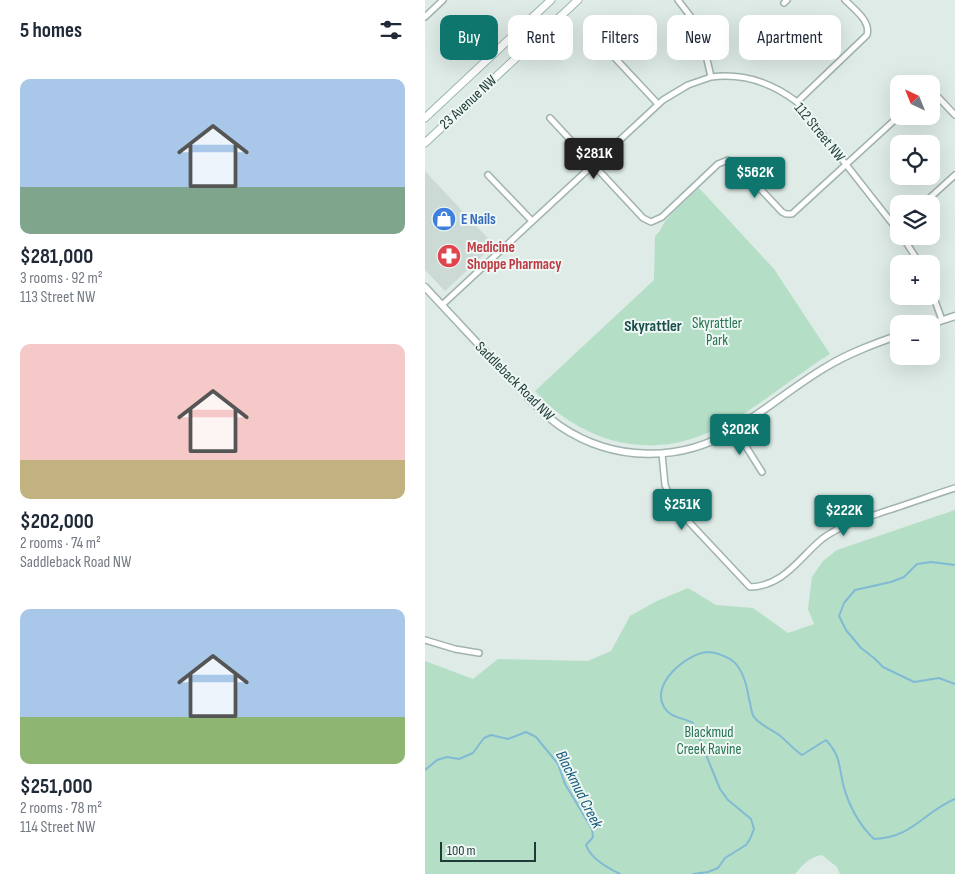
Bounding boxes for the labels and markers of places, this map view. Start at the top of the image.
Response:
pin: $281K [559,138,629,180]
pin: $562K [720,156,790,199]
shop icon: E Nails [431,206,457,232]
place label: E Nails [461,210,496,229]
place label: Medicine Shoppe Pharmacy [467,238,562,274]
pharmacy icon: Medicine Shoppe Pharmacy [436,243,462,269]
pin: $202K [705,414,775,456]
pin: $251K [647,488,717,531]
pin: $222K [809,494,879,537]

